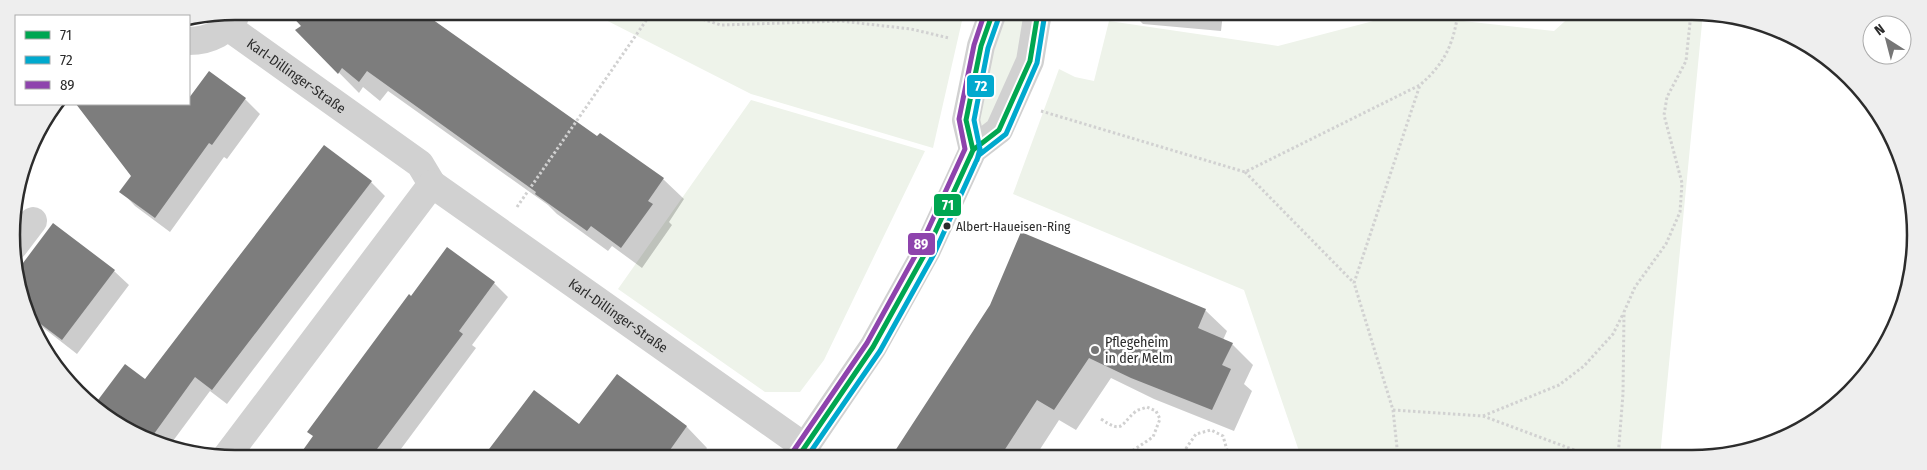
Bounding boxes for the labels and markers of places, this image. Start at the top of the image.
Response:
place label: Albert-Haueisen-Ring [956,219,1071,234]
marker: Albert-Haueisen-Ring [942,221,952,231]
place label: Pflegeheim in der Melm [1105,334,1173,367]
marker: Pflegeheim in der Melm [1089,344,1101,356]

